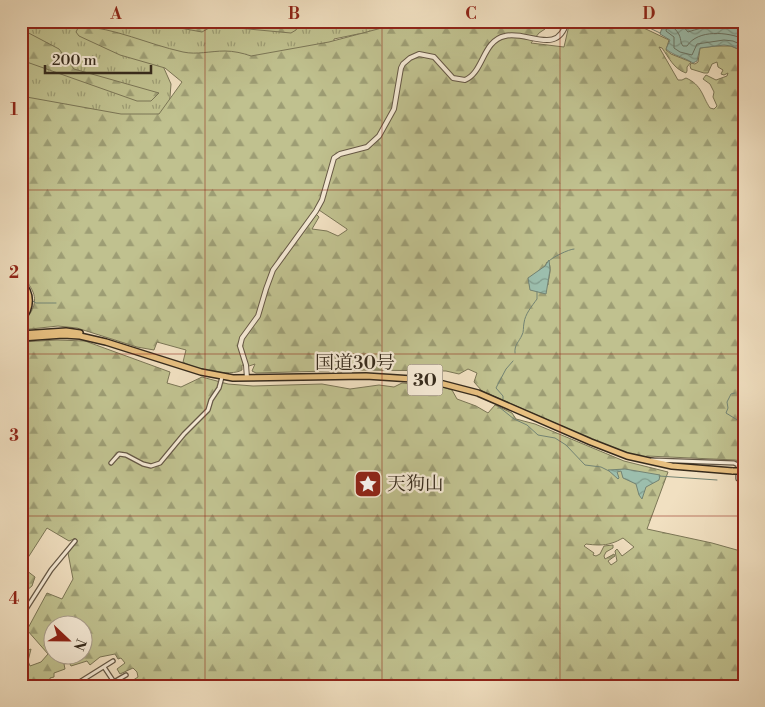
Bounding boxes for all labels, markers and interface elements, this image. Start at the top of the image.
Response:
text: A [109,4,122,24]
text: B [288,4,300,24]
text: C [465,4,477,24]
text: D [643,4,656,24]
scale bar [45,42,151,74]
text: 200 m [52,51,97,70]
text: 1 [10,100,18,120]
text: 2 [9,263,19,283]
street label: 国道30号 [315,351,395,375]
road number: 30 [408,364,442,396]
text: 3 [9,426,19,446]
place icon: 天狗山 [353,469,383,499]
place label: 天狗山 [387,472,444,496]
text: 4 [9,589,20,609]
north arrow [42,614,92,664]
text: N [69,636,90,653]

